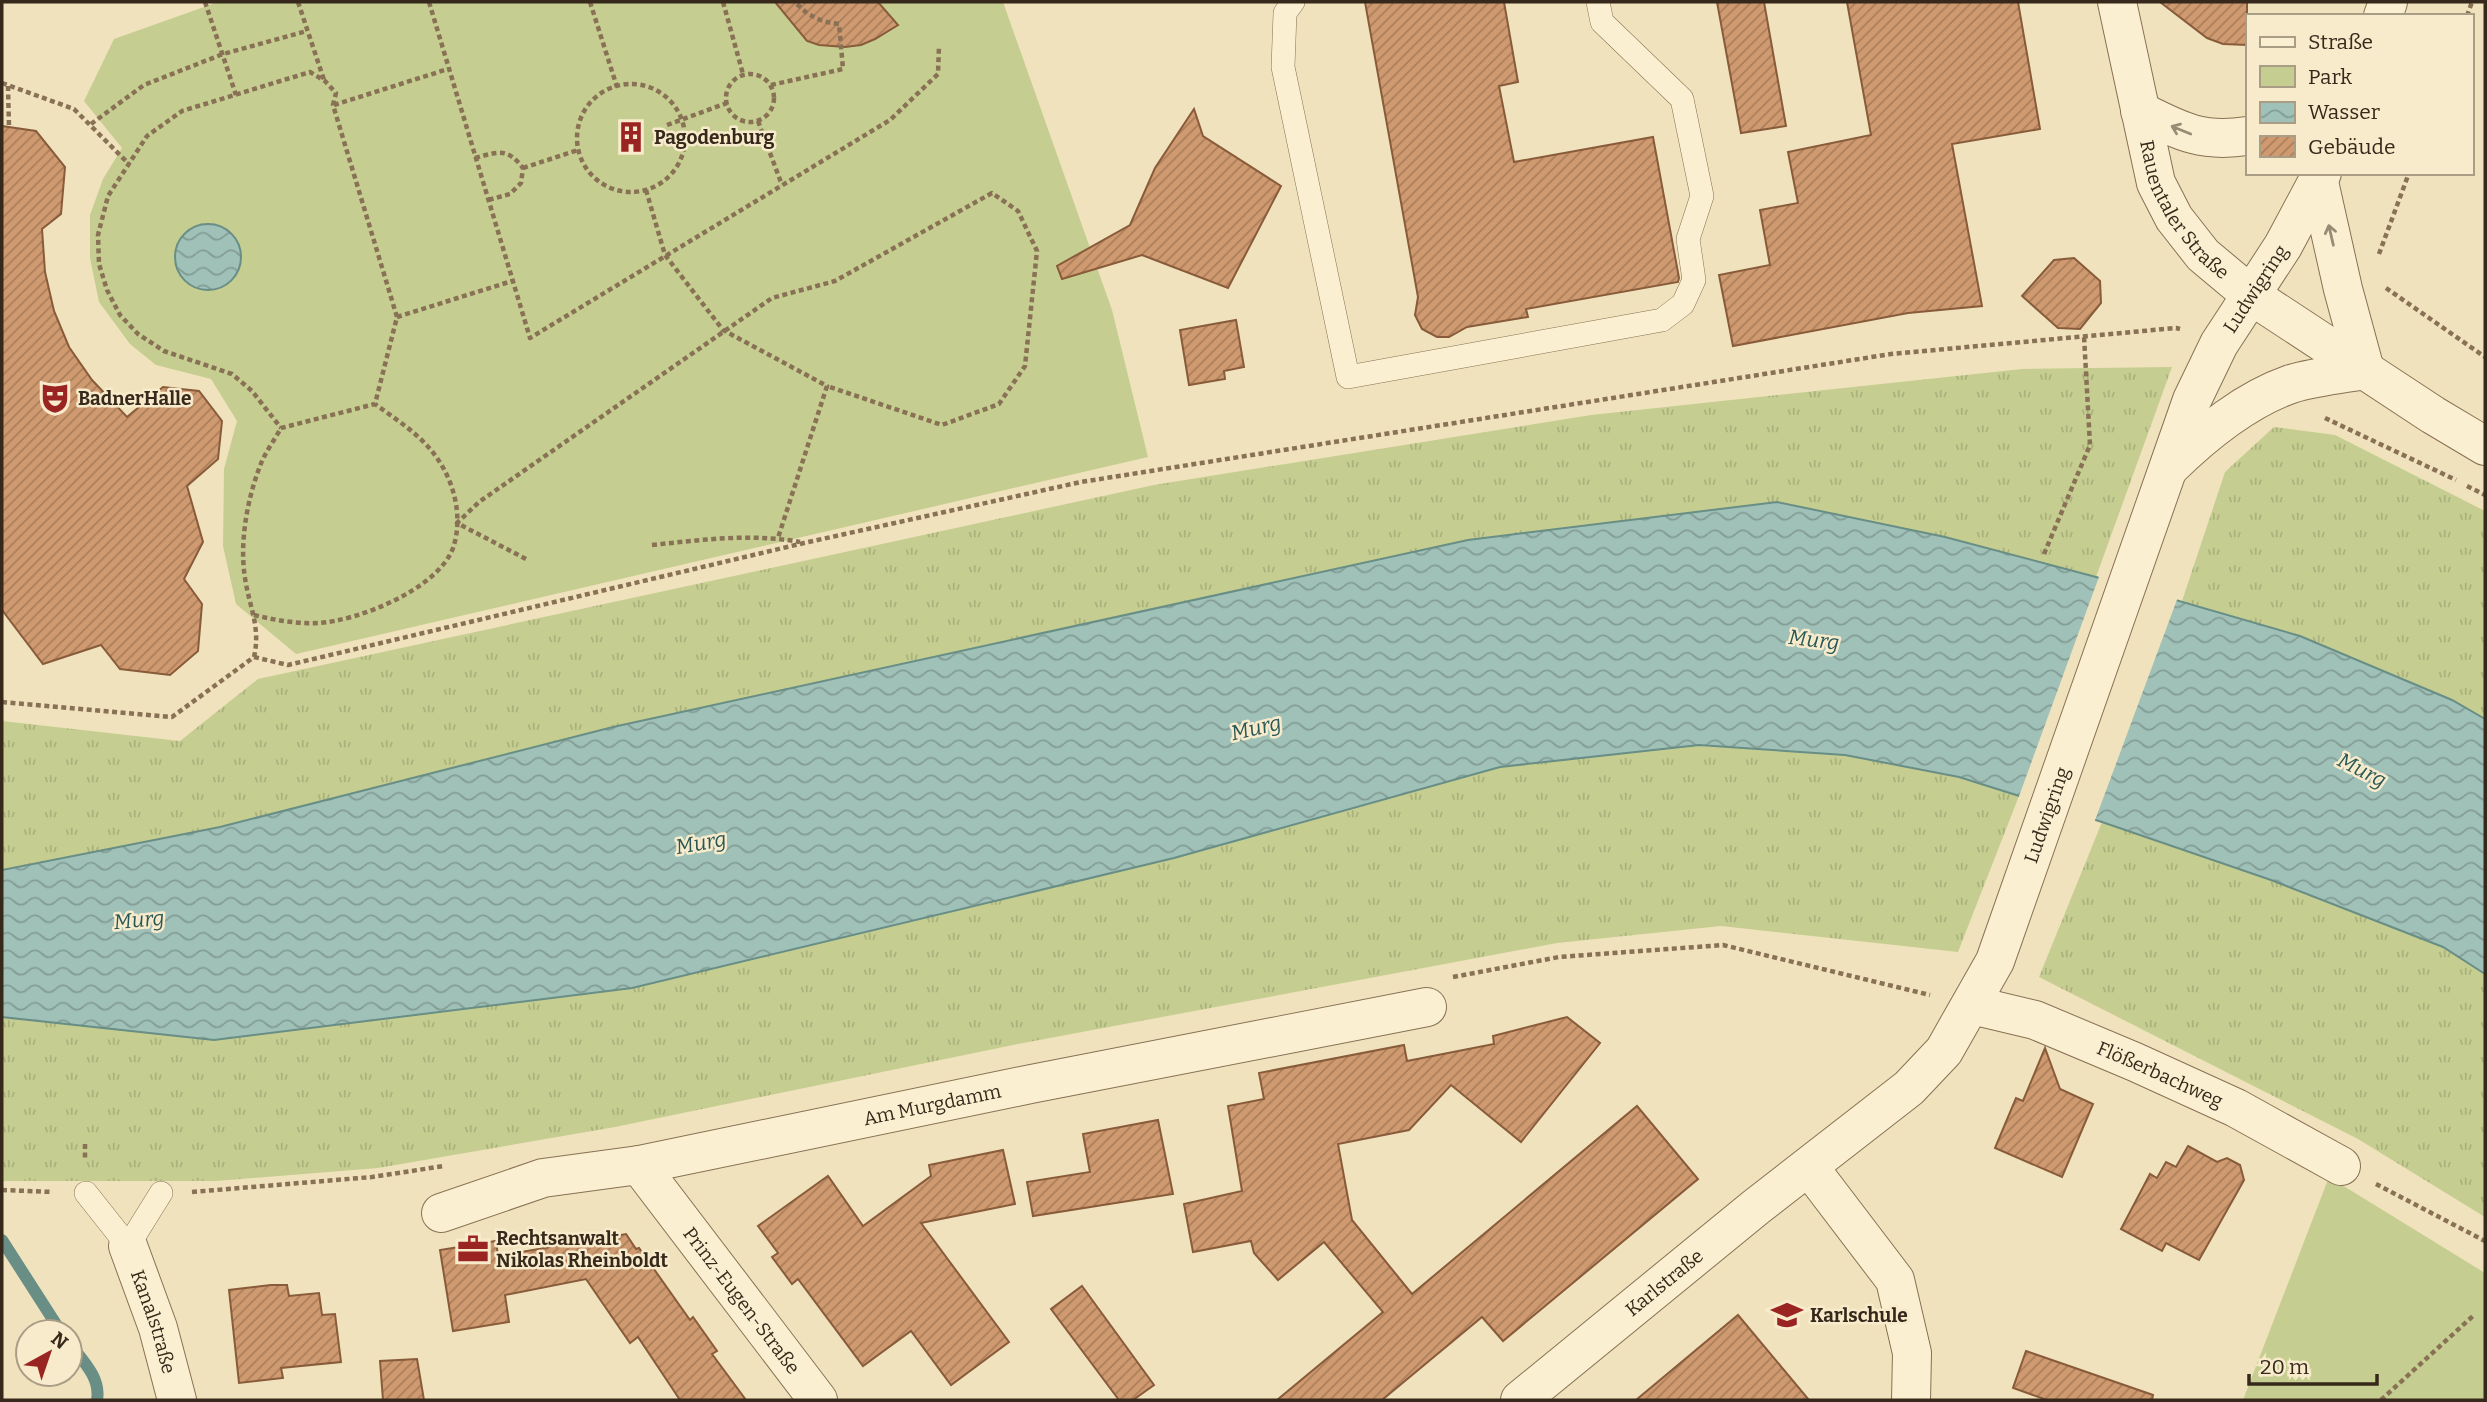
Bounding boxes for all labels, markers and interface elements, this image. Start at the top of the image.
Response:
legend [2246,14,2473,175]
text: Straße [2308,29,2373,55]
text: Park [2308,64,2352,90]
text: Wasser [2308,99,2380,125]
building icon: Pagodenburg [614,120,648,154]
one-way arrow [2170,122,2192,135]
place label: Pagodenburg [654,126,774,149]
text: Gebäude [2308,134,2396,160]
street label: Rauentaler Straße [2136,138,2234,284]
one-way arrow [2324,224,2337,247]
street label: Ludwigring [2218,240,2292,337]
theatre icon: BadnerHalle [38,381,72,415]
place label: BadnerHalle [78,387,191,410]
water label: Murg [1787,624,1841,656]
water label: Murg [1228,710,1284,746]
water label: Murg [2333,747,2391,793]
street label: Ludwigring [2019,763,2074,866]
water label: Murg [674,826,728,860]
water label: Murg [112,905,166,935]
street label: Flößerbachweg [2094,1036,2227,1112]
street label: Am Murgdamm [861,1079,1003,1130]
street label: Prinz-Eugen-Straße [679,1222,805,1378]
place label: Rechtsanwalt Nikolas Rheinboldt [496,1227,669,1272]
office icon: Rechtsanwalt Nikolas Rheinboldt [456,1232,490,1266]
street label: Karlstraße [1621,1244,1707,1321]
street label: Kanalstraße [126,1267,181,1376]
school or university icon: Karlschule [1770,1298,1804,1332]
place label: Karlschule [1810,1304,1908,1327]
north arrow [14,1318,84,1388]
text: N [47,1327,73,1354]
scale bar [2249,1342,2377,1386]
text: 20 m [2260,1354,2309,1380]

